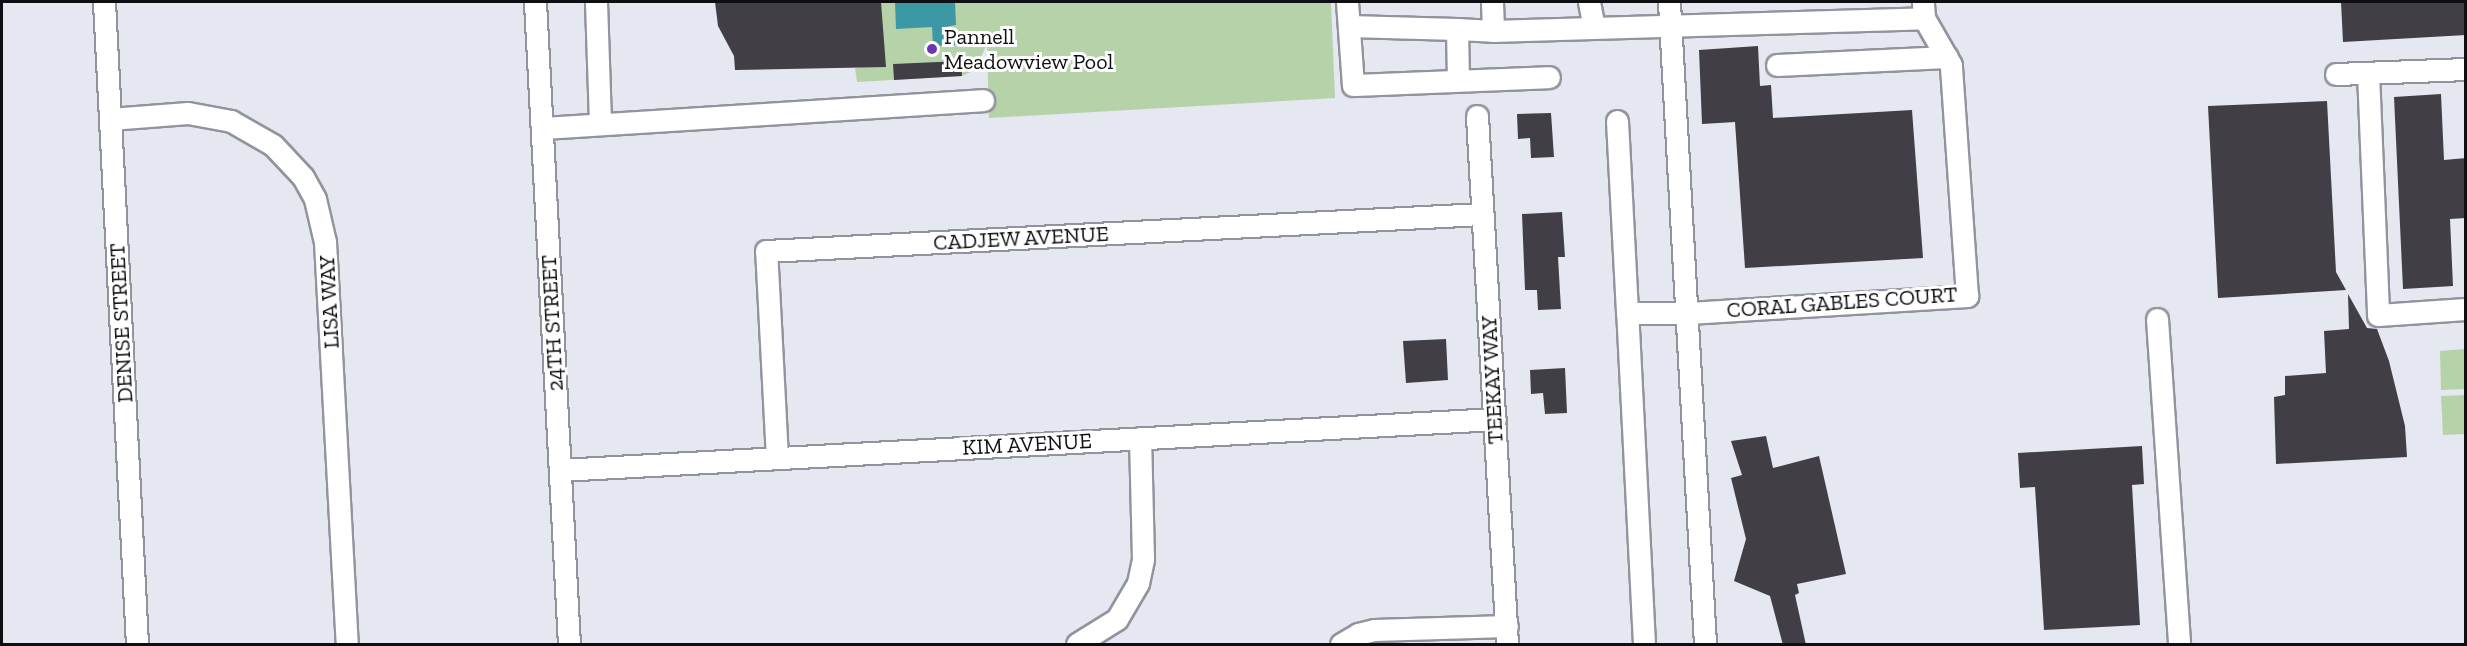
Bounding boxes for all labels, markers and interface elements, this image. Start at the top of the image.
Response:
place label: Pannell Meadowview Pool [944,23,1114,74]
marker: Pannell Meadowview Pool [925,42,939,56]
street label: CADJEW AVENUE [932,220,1110,256]
street label: DENISE STREET [104,243,138,403]
street label: LISA WAY [313,254,345,350]
street label: 24TH STREET [535,254,569,392]
street label: CORAL GABLES COURT [1725,281,1959,323]
street label: TEEKAY WAY [1475,314,1509,446]
street label: KIM AVENUE [961,427,1093,461]

